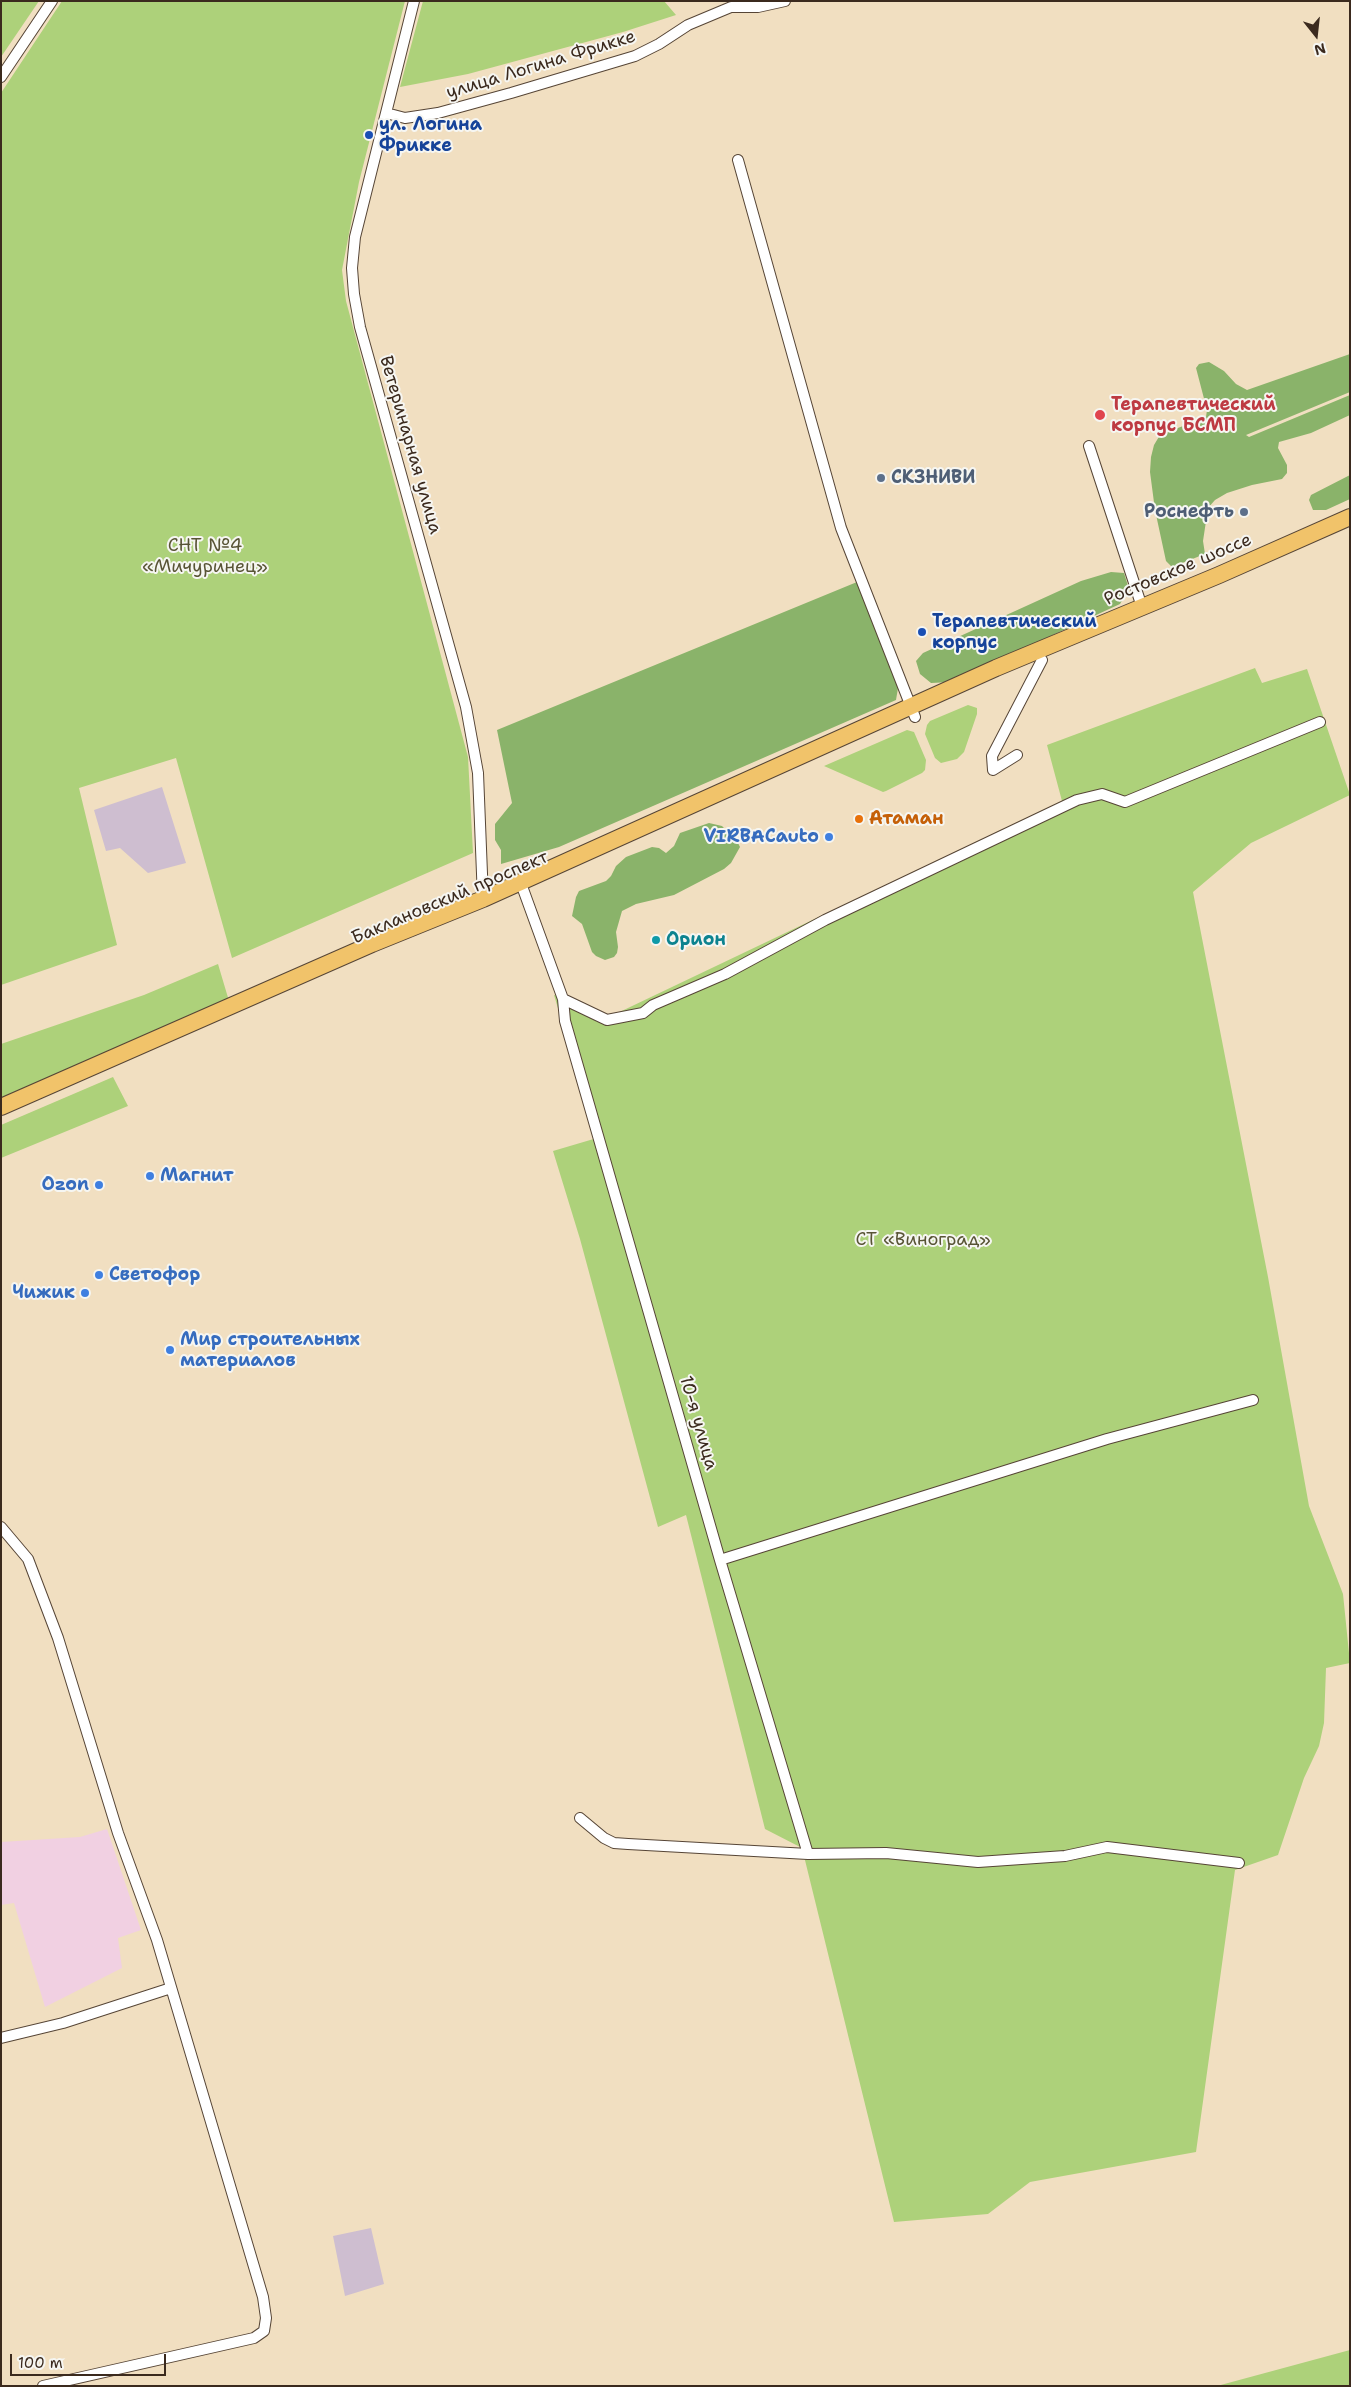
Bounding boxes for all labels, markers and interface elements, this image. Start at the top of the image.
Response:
north arrow [1291,10,1341,60]
street label: улица Логина Фрикке [444,26,638,104]
text: N [1312,39,1328,60]
place label: ул. Логина Фрикке [379,114,482,156]
marker: ул. Логина Фрикке [363,129,375,141]
street label: Ветеринарная улица [374,353,446,537]
place label: Терапевтический корпус БСМП [1111,394,1276,436]
marker: Терапевтический корпус БСМП [1093,408,1107,422]
place label: СКЗНИВИ [891,467,975,489]
marker: СКЗНИВИ [875,472,887,484]
place label: Роснефть [1144,501,1234,523]
marker: Роснефть [1238,506,1250,518]
street label: Ростовское шоссе [1101,529,1255,611]
park label: СНТ №4 «Мичуринец» [142,535,268,578]
place label: Терапевтический корпус [932,611,1097,654]
marker: Терапевтический корпус [916,626,928,638]
place label: Атаман [869,808,944,830]
marker: Атаман [853,813,865,825]
place label: VIRBACauto [703,826,819,848]
marker: VIRBACauto [823,831,835,843]
street label: Баклановский проспект [348,847,552,949]
place label: Орион [666,929,726,951]
marker: Орион [650,934,662,946]
place label: Магнит [160,1165,234,1187]
marker: Магнит [144,1170,156,1182]
place label: Ozon [42,1174,89,1196]
marker: Ozon [93,1179,105,1191]
park label: СТ «Виноград» [855,1229,991,1251]
place label: Светофор [109,1264,200,1286]
marker: Светофор [93,1269,105,1281]
place label: Чижик [12,1282,75,1304]
marker: Чижик [79,1287,91,1299]
place label: Мир строительных материалов [180,1329,360,1372]
marker: Мир строительных материалов [164,1344,176,1356]
street label: 10-я улица [674,1373,722,1473]
scale bar [12,2344,169,2376]
text: 100 m [18,2353,63,2373]

